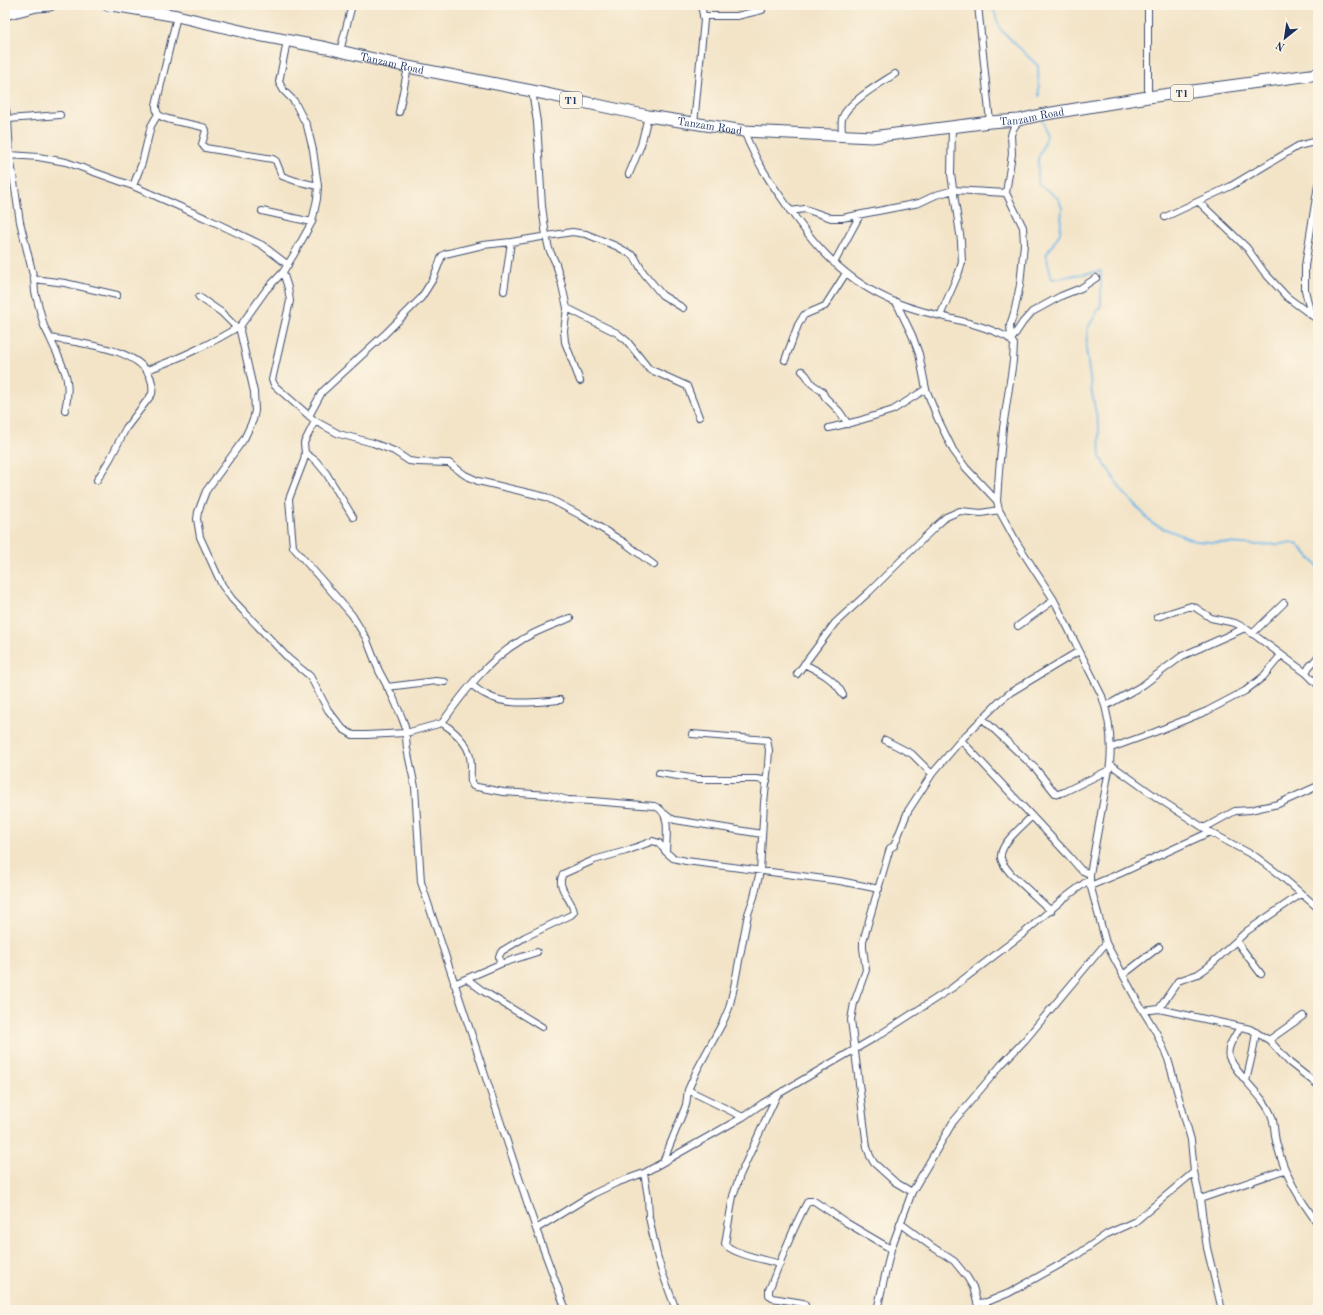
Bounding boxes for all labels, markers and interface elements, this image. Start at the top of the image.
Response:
north arrow [1265,18,1305,58]
text: N [1274,38,1287,52]
street label: Tanzam Road [359,52,425,77]
road number: T1 [1171,85,1193,101]
road number: T1 [560,92,582,108]
street label: Tanzam Road [999,107,1065,128]
street label: Tanzam Road [676,117,743,138]

